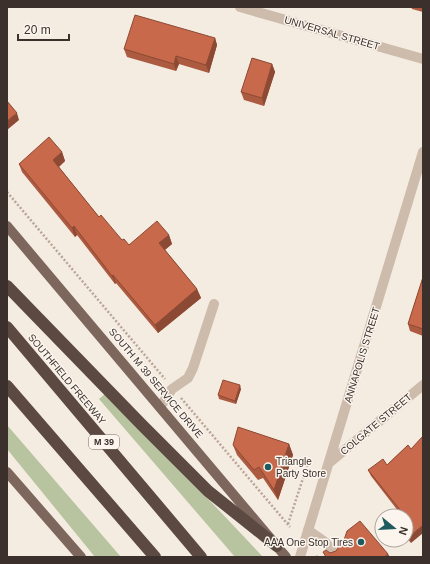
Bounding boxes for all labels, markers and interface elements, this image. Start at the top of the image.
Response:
street label: UNIVERSAL STREET [283,14,381,52]
scale bar [18,16,69,42]
text: 20 m [24,23,51,37]
street label: ANNAPOLIS STREET [342,306,382,404]
street label: SOUTH M 39 SERVICE DRIVE [107,326,205,440]
street label: SOUTHFIELD FREEWAY [26,332,108,427]
street label: COLGATE STREET [338,391,414,457]
road number: M 39 [89,435,119,449]
place label: Triangle Party Store [276,456,326,479]
marker: Triangle Party Store [263,462,273,472]
north arrow [374,508,414,548]
text: N [397,525,410,537]
place label: AAA One Stop Tires [264,537,353,548]
marker: AAA One Stop Tires [356,537,366,547]

